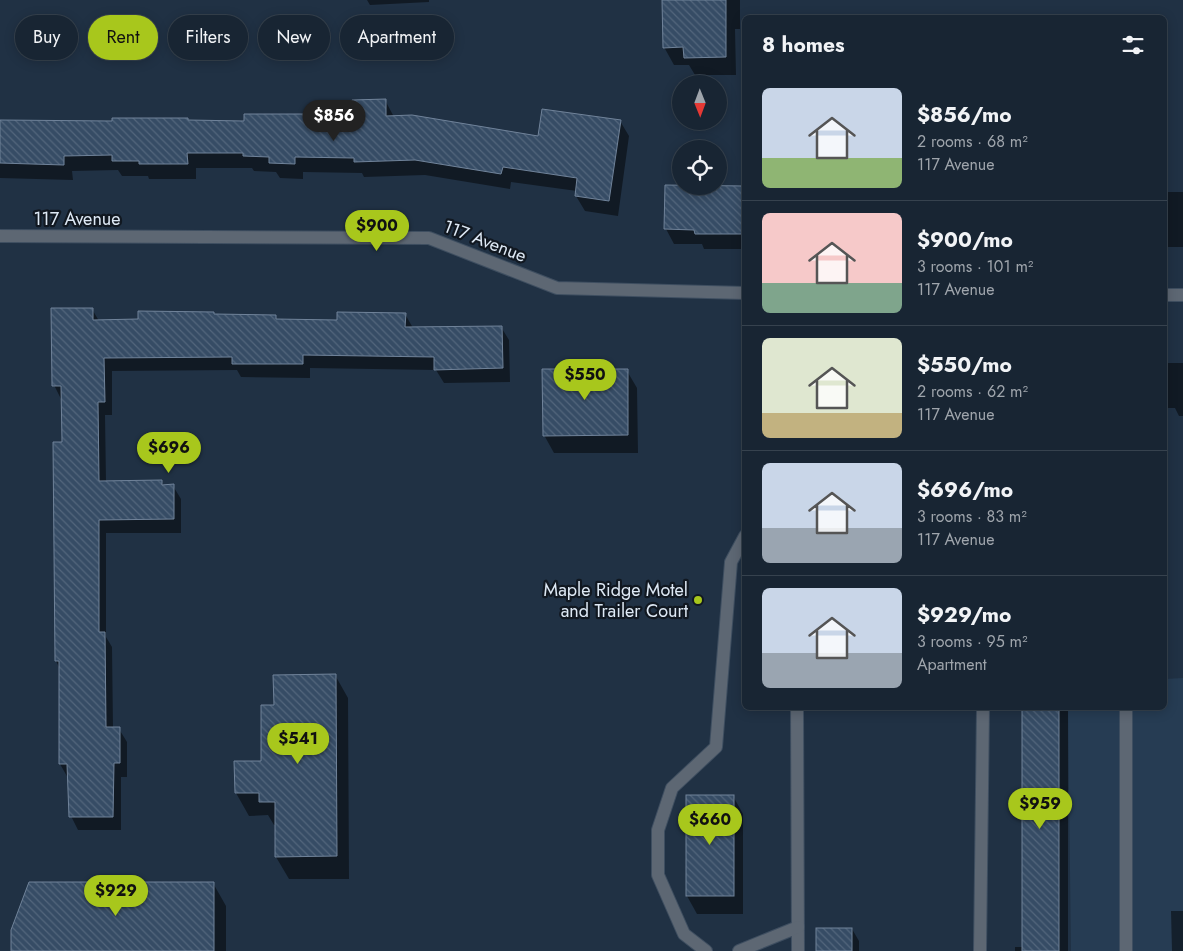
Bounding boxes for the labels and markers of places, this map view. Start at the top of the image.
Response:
pin: $856 [304,100,364,142]
pin: $900 [347,210,407,252]
pin: $550 [555,358,615,401]
pin: $696 [139,432,199,474]
place label: Maple Ridge Motel and Trailer Court [544,577,689,624]
marker: Maple Ridge Motel and Trailer Court [692,594,704,606]
pin: $541 [268,722,328,765]
pin: $959 [1010,788,1070,830]
pin: $660 [680,804,740,846]
pin: $929 [86,874,146,917]

